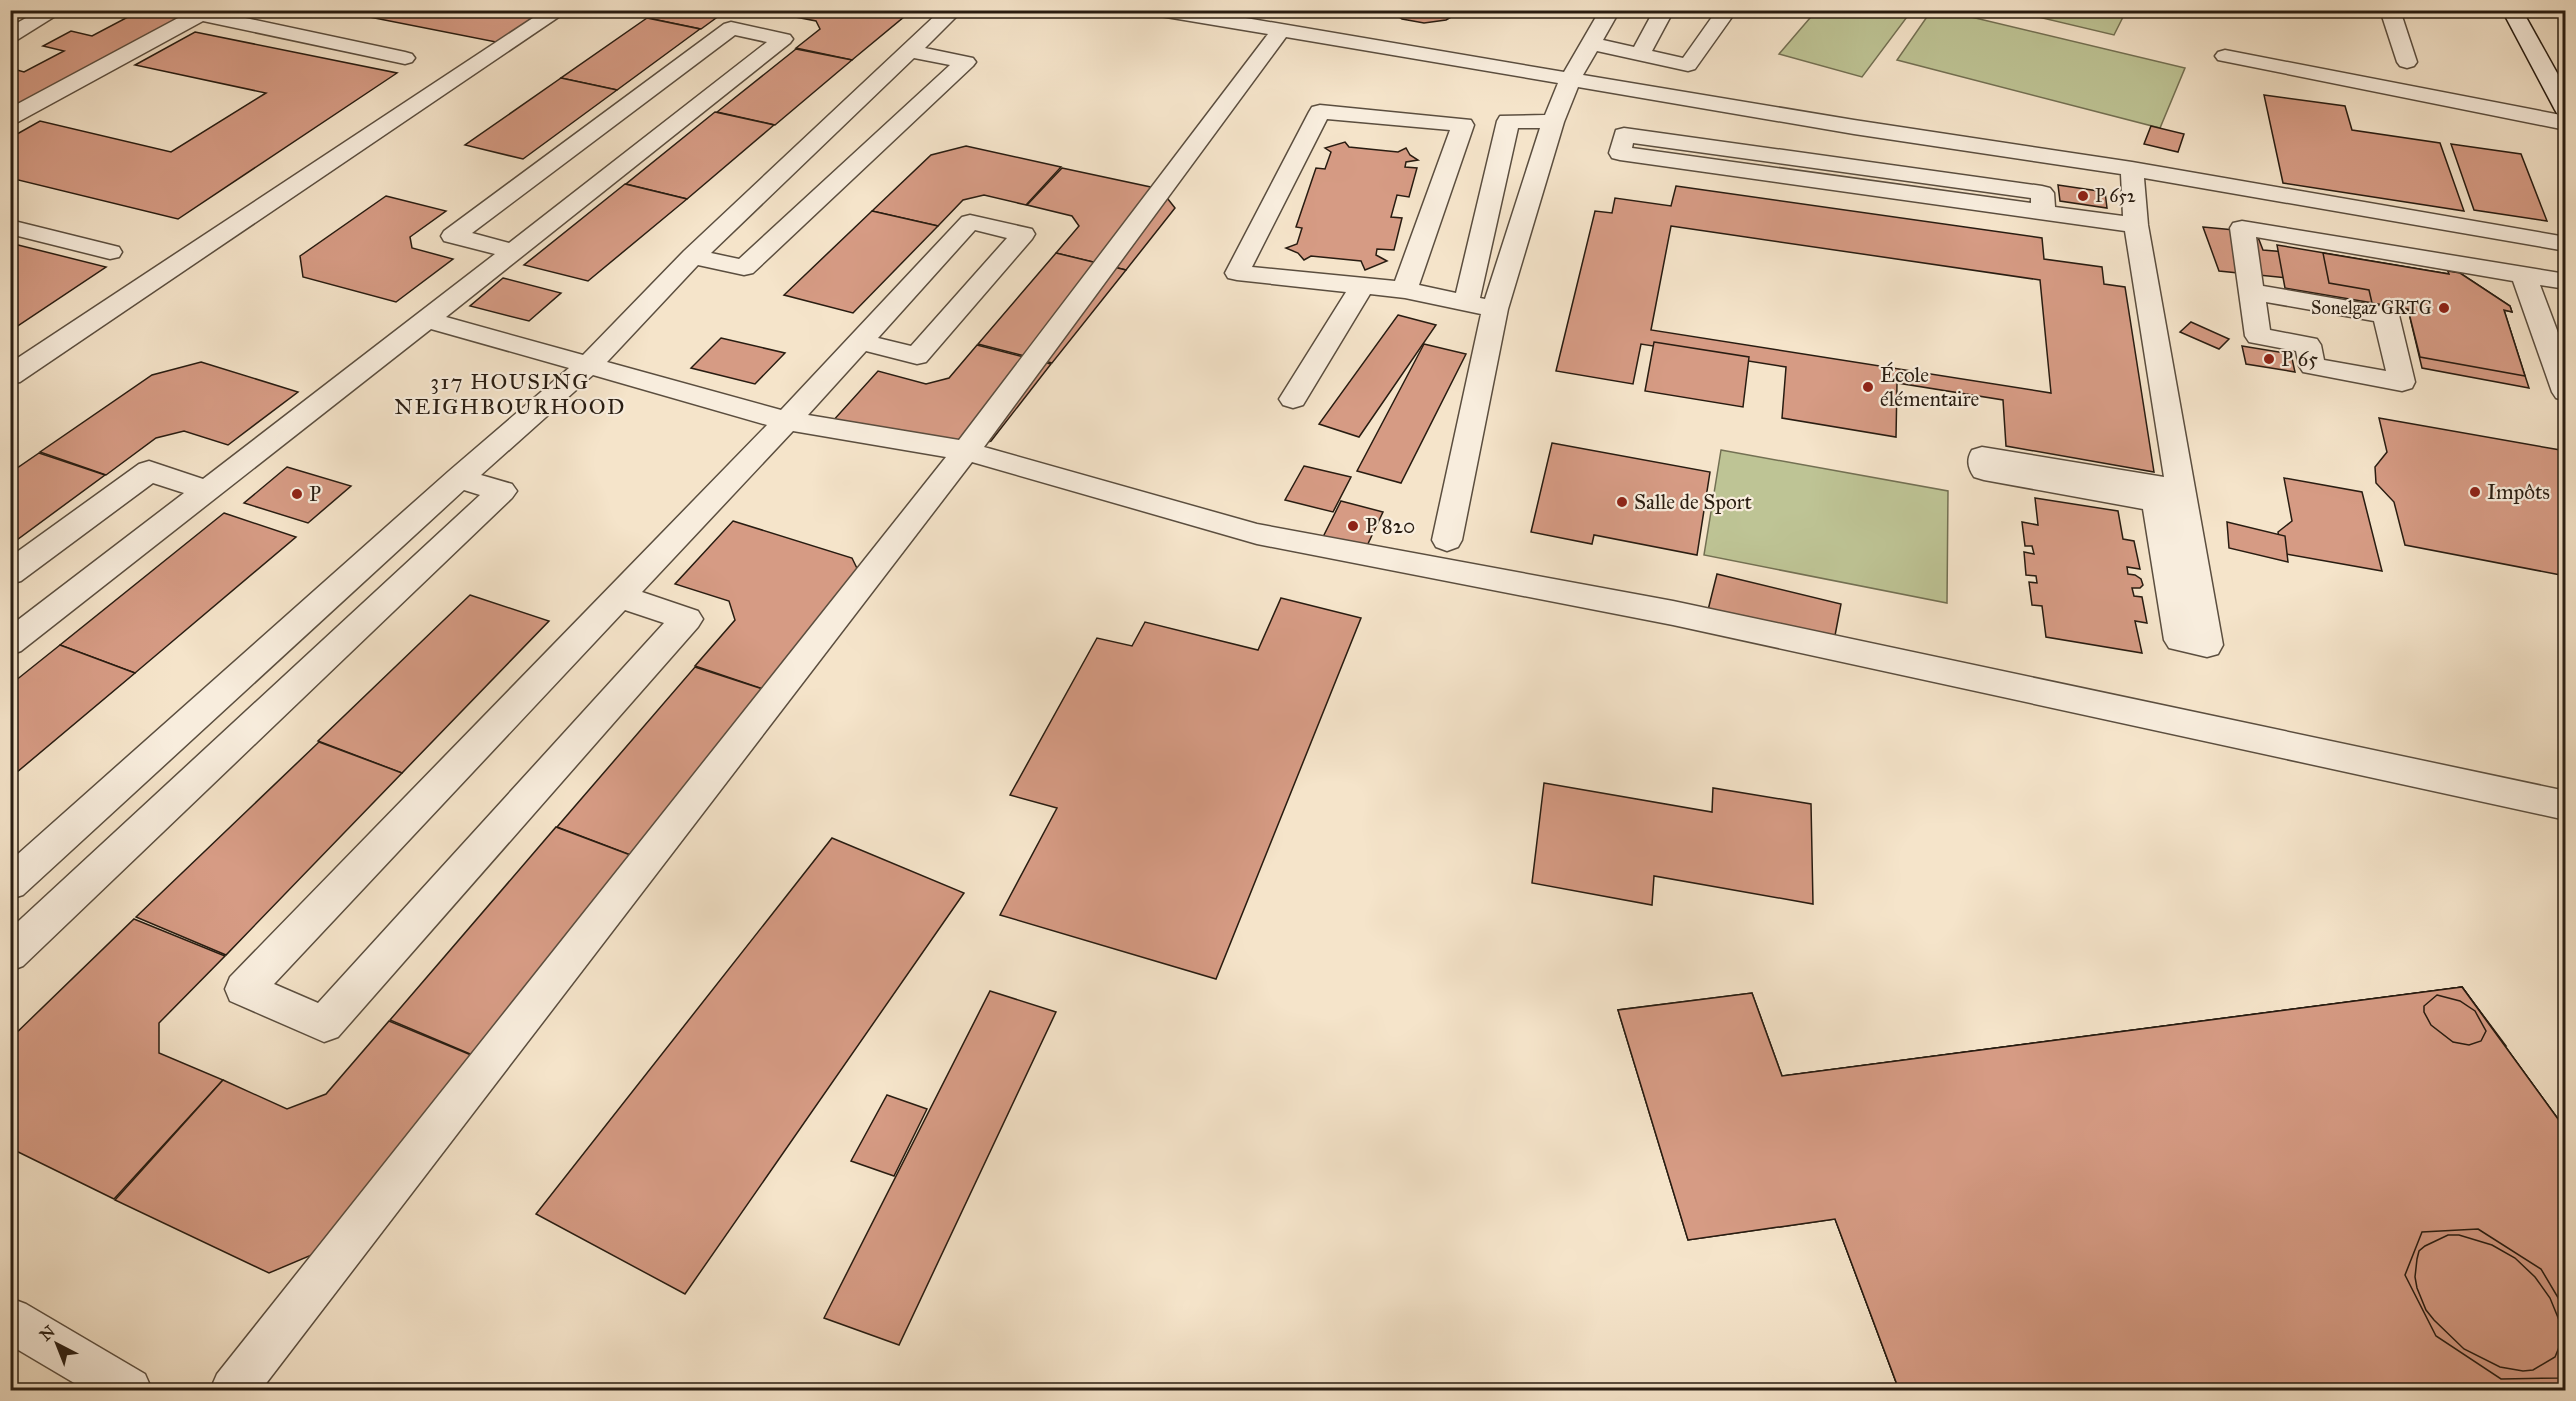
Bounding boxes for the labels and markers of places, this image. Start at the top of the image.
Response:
place label: P 652 [2095,185,2136,207]
marker: P 652 [2076,189,2090,203]
place label: Sonelgaz GRTG [2311,297,2432,320]
marker: Sonelgaz GRTG [2437,301,2451,315]
place label: P 65 [2281,346,2318,372]
marker: P 65 [2262,352,2276,366]
place label: École élémentaire [1880,361,1980,412]
marker: École élémentaire [1861,380,1875,394]
place label: Impôts [2487,479,2550,505]
place label: P [309,481,321,507]
marker: Impôts [2468,485,2482,499]
marker: P [290,487,304,501]
place label: Salle de Sport [1634,489,1752,515]
marker: Salle de Sport [1615,495,1629,509]
place label: P 820 [1365,513,1415,539]
marker: P 820 [1346,519,1360,533]

